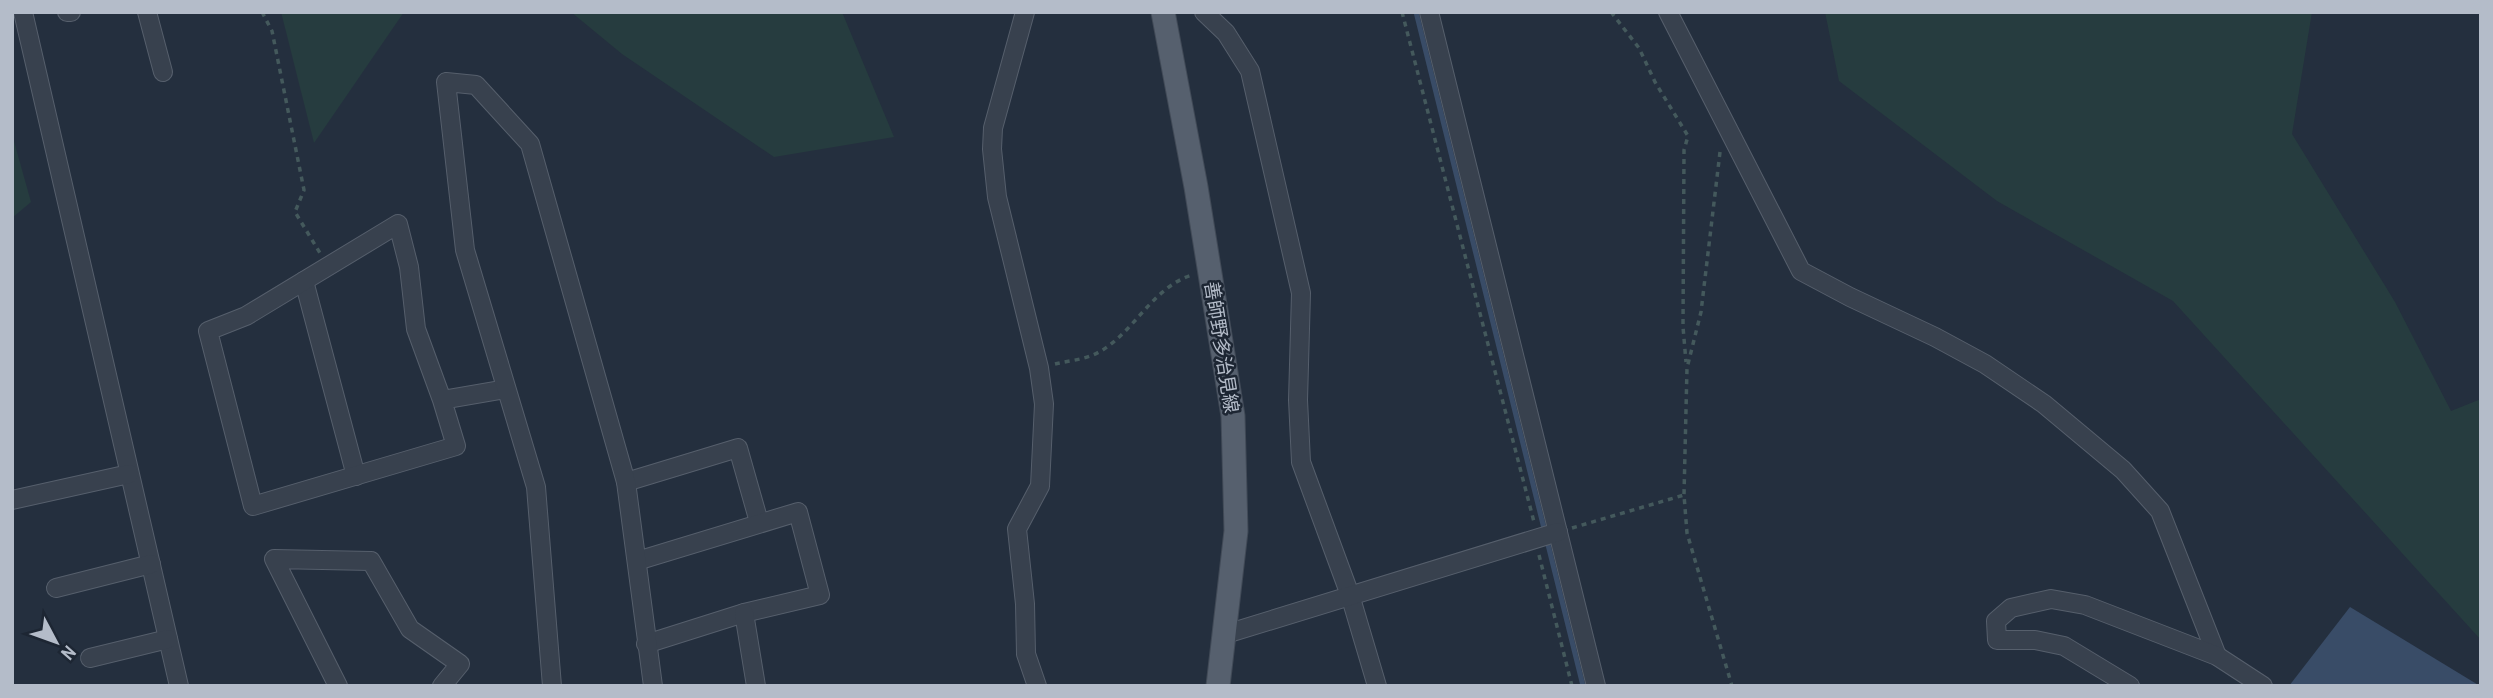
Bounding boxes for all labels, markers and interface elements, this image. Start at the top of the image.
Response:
street label: 善師野多治見線 [1199,279,1245,415]
north arrow [21,607,91,677]
text: N [55,640,82,666]

